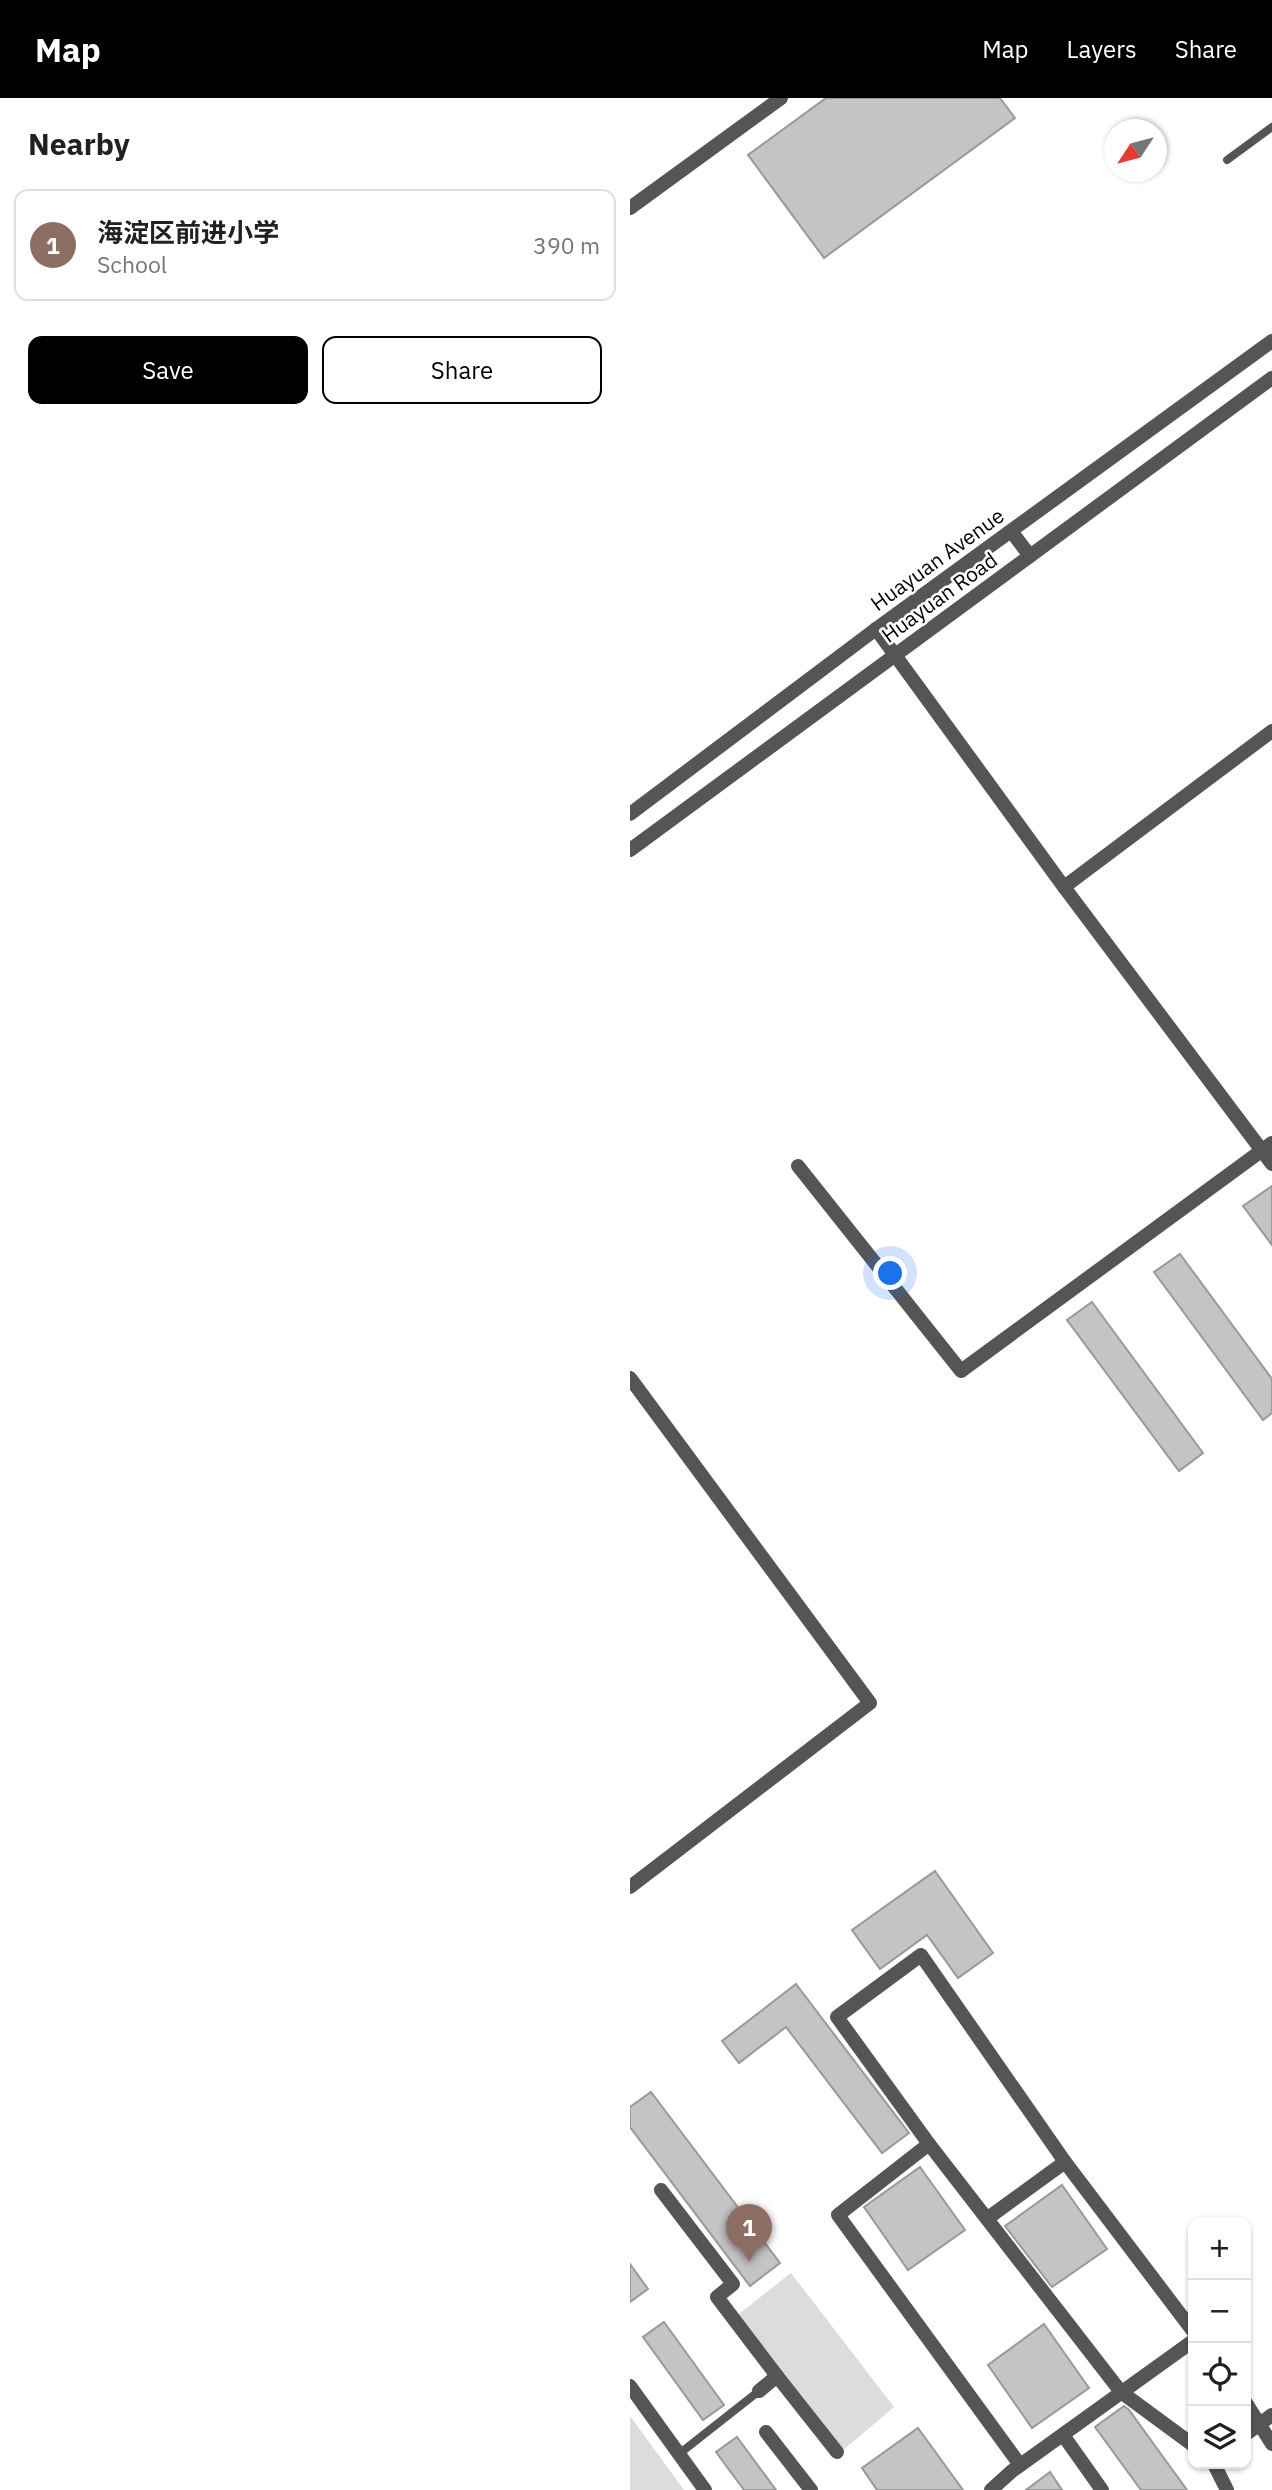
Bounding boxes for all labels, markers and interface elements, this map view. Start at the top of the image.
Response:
text: Map [35,28,101,71]
text: Map [982,33,1029,65]
text: Layers [1067,33,1137,65]
text: Share [1175,33,1237,65]
north arrow [1104,119,1167,182]
text: Nearby [28,124,130,163]
text: 海淀区前进小学 [97,215,279,249]
text: 1 [46,230,60,260]
text: 390 m [533,230,600,260]
text: School [97,249,167,279]
button: Save [28,336,308,404]
button: Share [322,336,602,404]
street label: Huayuan Avenue [865,501,1009,617]
street label: Huayuan Road [875,546,1003,648]
your location [873,1256,907,1290]
pin: 1 [726,2204,772,2262]
map controls [1188,2217,1251,2469]
button: + [1188,2217,1251,2280]
button: − [1188,2280,1251,2343]
button: locate [1188,2343,1251,2406]
button: layers [1188,2406,1251,2469]

